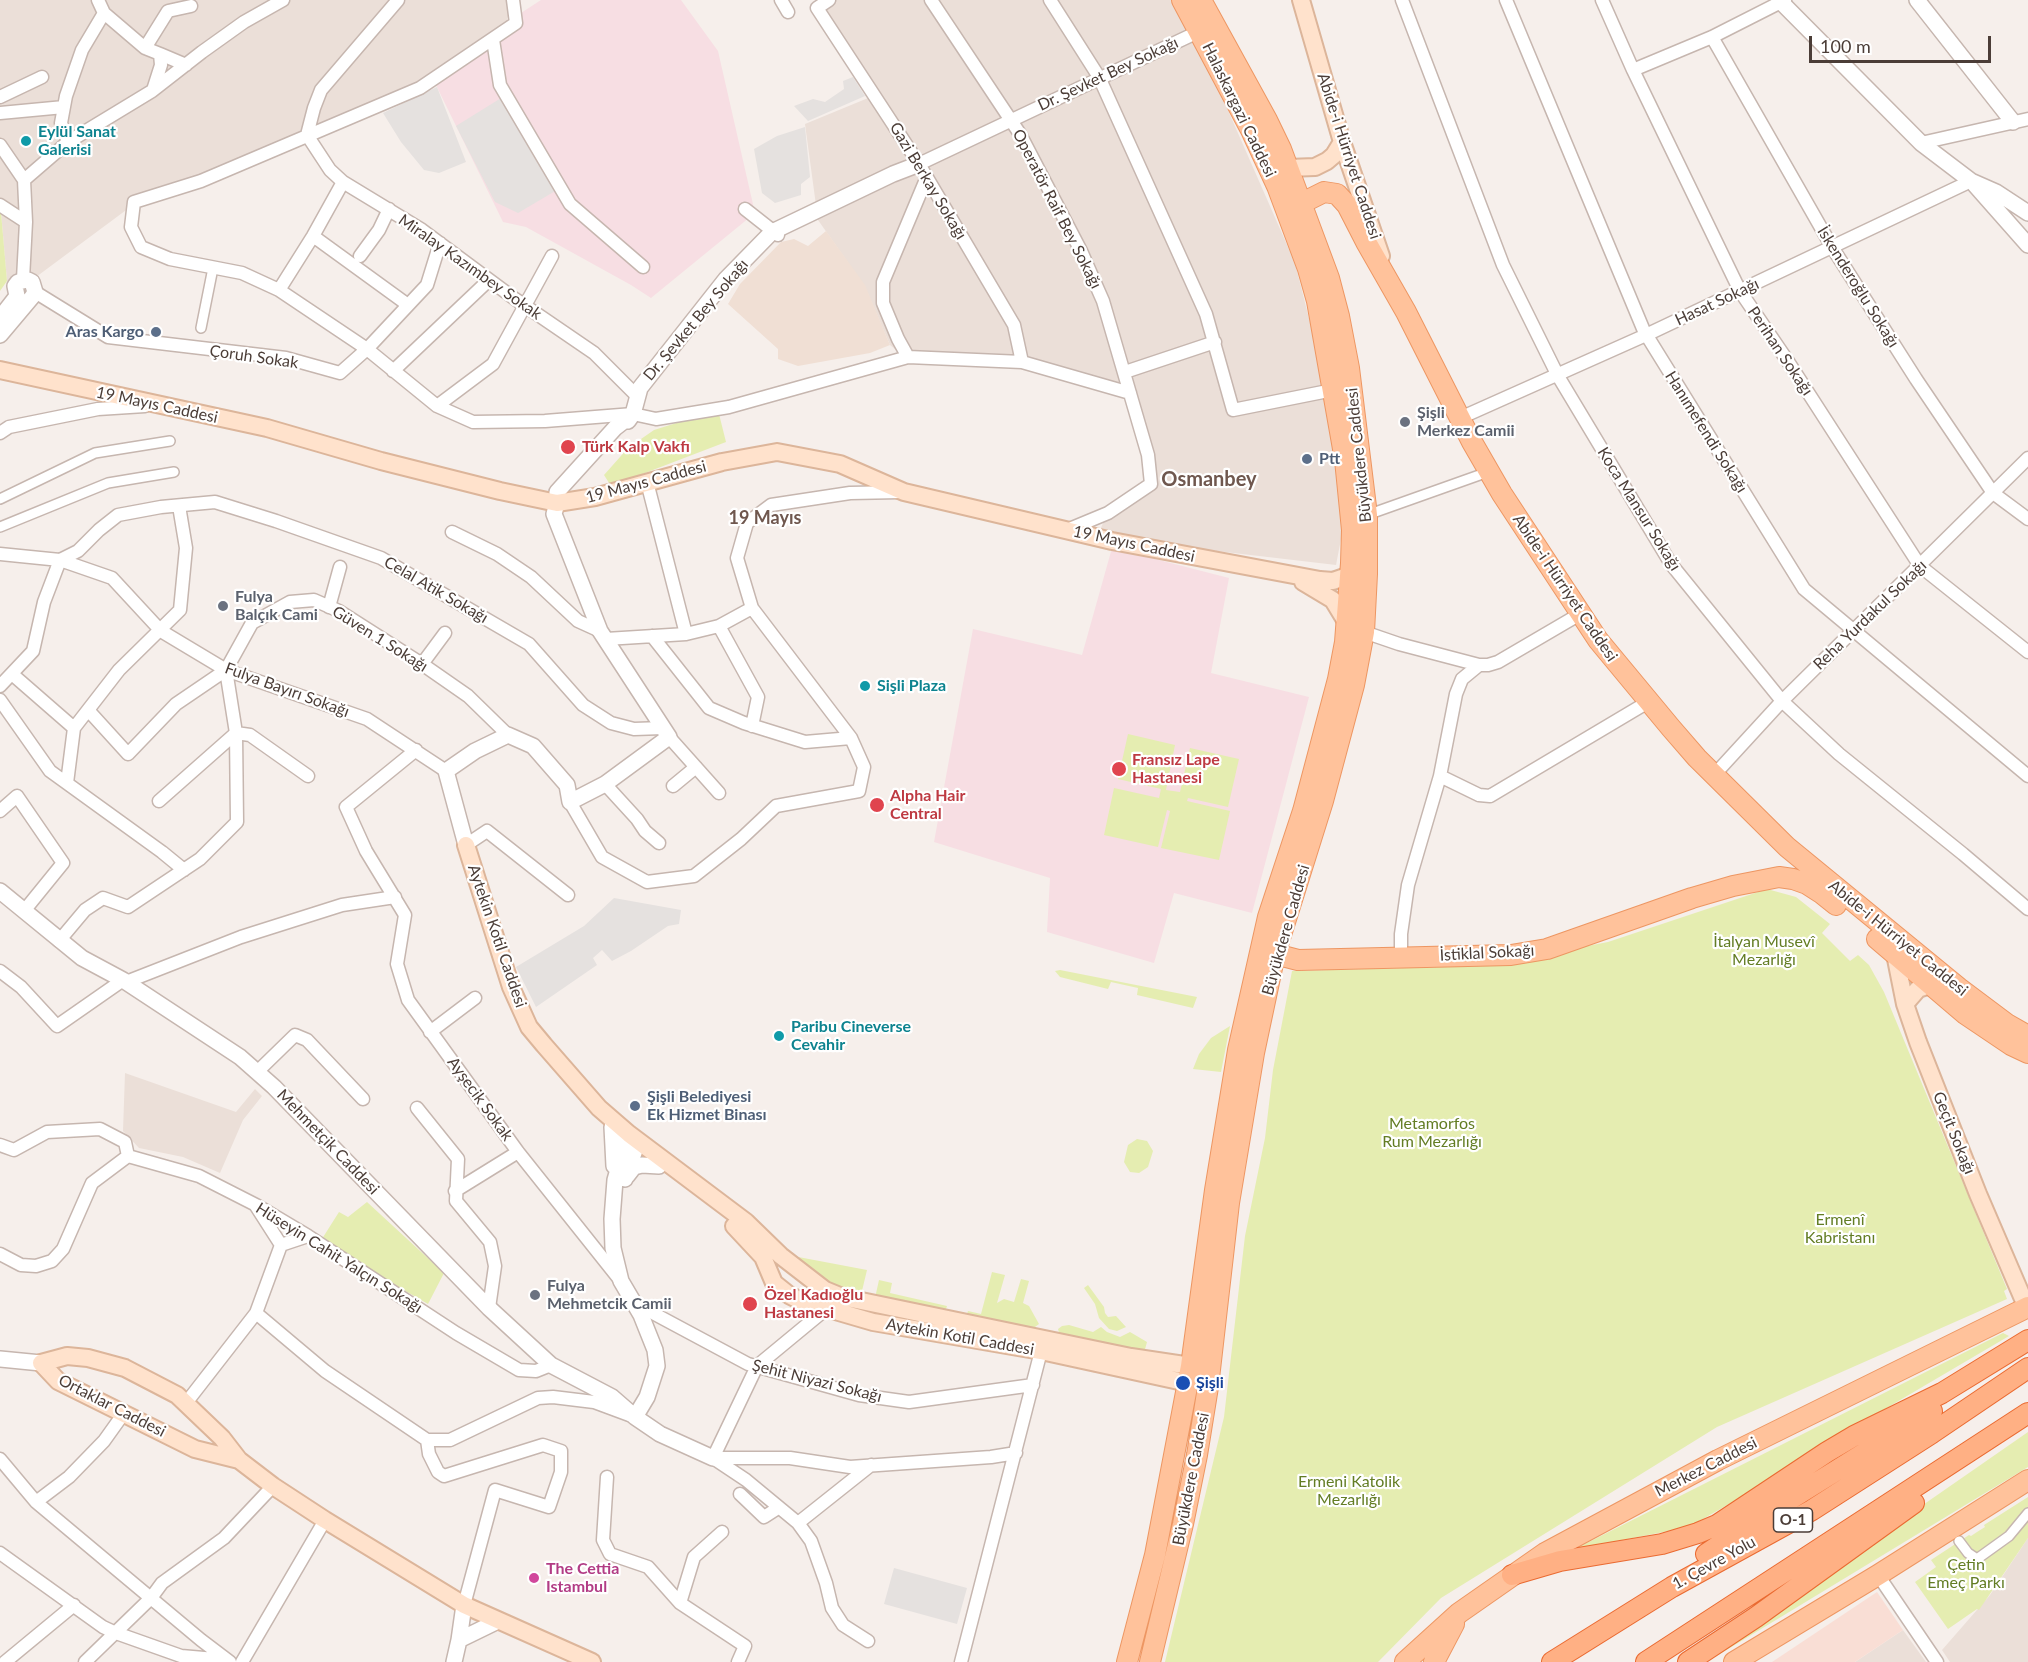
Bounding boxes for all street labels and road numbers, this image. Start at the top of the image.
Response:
street label: Dr. Şevket Bey Sokağı [1035,33,1181,115]
street label: Halaskargazi Caddesi [1198,39,1280,181]
street label: Abide-i Hürriyet Caddesi [1313,71,1385,241]
street label: Gazi Berkay Sokağı [885,119,971,243]
street label: Operatör Raif Bey Sokağı [1008,126,1106,292]
street label: Miralay Kazımbey Sokak [395,210,545,324]
street label: İskenderoğlu Sokağı [1813,223,1903,351]
street label: Dr. Şevket Bey Sokağı [640,255,752,385]
street label: Hasat Sokağı [1672,274,1762,330]
street label: Perihan Sokağı [1743,303,1817,399]
street label: Çoruh Sokak [208,341,300,373]
street label: Hanımefendi Sokağı [1661,368,1751,496]
street label: 19 Mayıs Caddesi [94,383,220,427]
street label: Büyükdere Caddesi [1342,387,1376,523]
street label: Koca Mansur Sokağı [1593,444,1685,574]
street label: 19 Mayıs Caddesi [584,457,708,507]
street label: Abide-i Hürriyet Caddesi [1509,511,1621,665]
street label: 19 Mayıs Caddesi [1071,522,1197,566]
street label: Celal Atik Sokağı [381,552,491,628]
street label: Reha Yurdakul Sokağı [1809,556,1931,674]
street label: Güven 1 Sokağı [329,602,431,676]
street label: Fulya Bayırı Sokağı [222,659,352,721]
street label: Aytekin Kotil Caddesi [464,862,530,1010]
street label: Büyükdere Caddesi [1258,862,1314,998]
street label: Abide-i Hürriyet Caddesi [1825,876,1971,1000]
street label: İstiklal Sokağı [1439,941,1535,965]
street label: Ayşecik Sokak [443,1053,517,1145]
street label: Mehmetçik Caddesi [273,1085,383,1199]
street label: Geçit Sokağı [1929,1089,1979,1177]
street label: Hüseyin Cahit Yalçın Sokağı [252,1199,426,1317]
street label: Aytekin Kotil Caddesi [884,1315,1036,1359]
street label: Şehit Niyazi Sokağı [750,1356,884,1406]
street label: Ortaklar Caddesi [55,1371,169,1441]
street label: Büyükdere Caddesi [1169,1411,1213,1547]
street label: Merkez Caddesi [1652,1433,1760,1501]
road number: O-1 [1774,1508,1812,1532]
street label: 1. Çevre Yolu [1669,1532,1759,1594]

